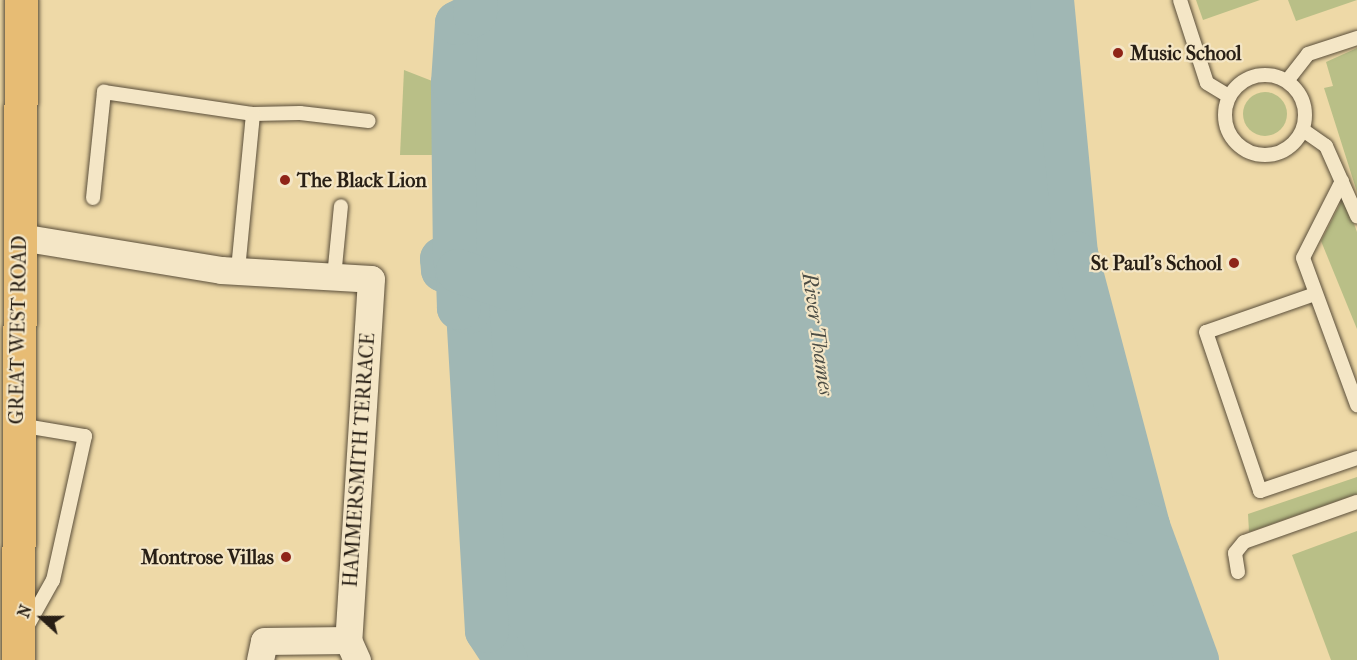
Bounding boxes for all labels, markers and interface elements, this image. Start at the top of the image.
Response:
place label: Music School [1130,41,1242,65]
marker: Music School [1111,46,1125,60]
place label: The Black Lion [297,168,427,192]
marker: The Black Lion [278,173,292,187]
street label: GREAT WEST ROAD [4,235,32,425]
place label: St Paul's School [1091,251,1222,275]
marker: St Paul's School [1227,256,1241,270]
water label: River Thames [797,271,839,397]
street label: HAMMERSMITH TERRACE [338,332,380,588]
place label: Montrose Villas [141,545,274,569]
marker: Montrose Villas [279,550,293,564]
north arrow [12,588,72,648]
text: N [14,602,36,620]

